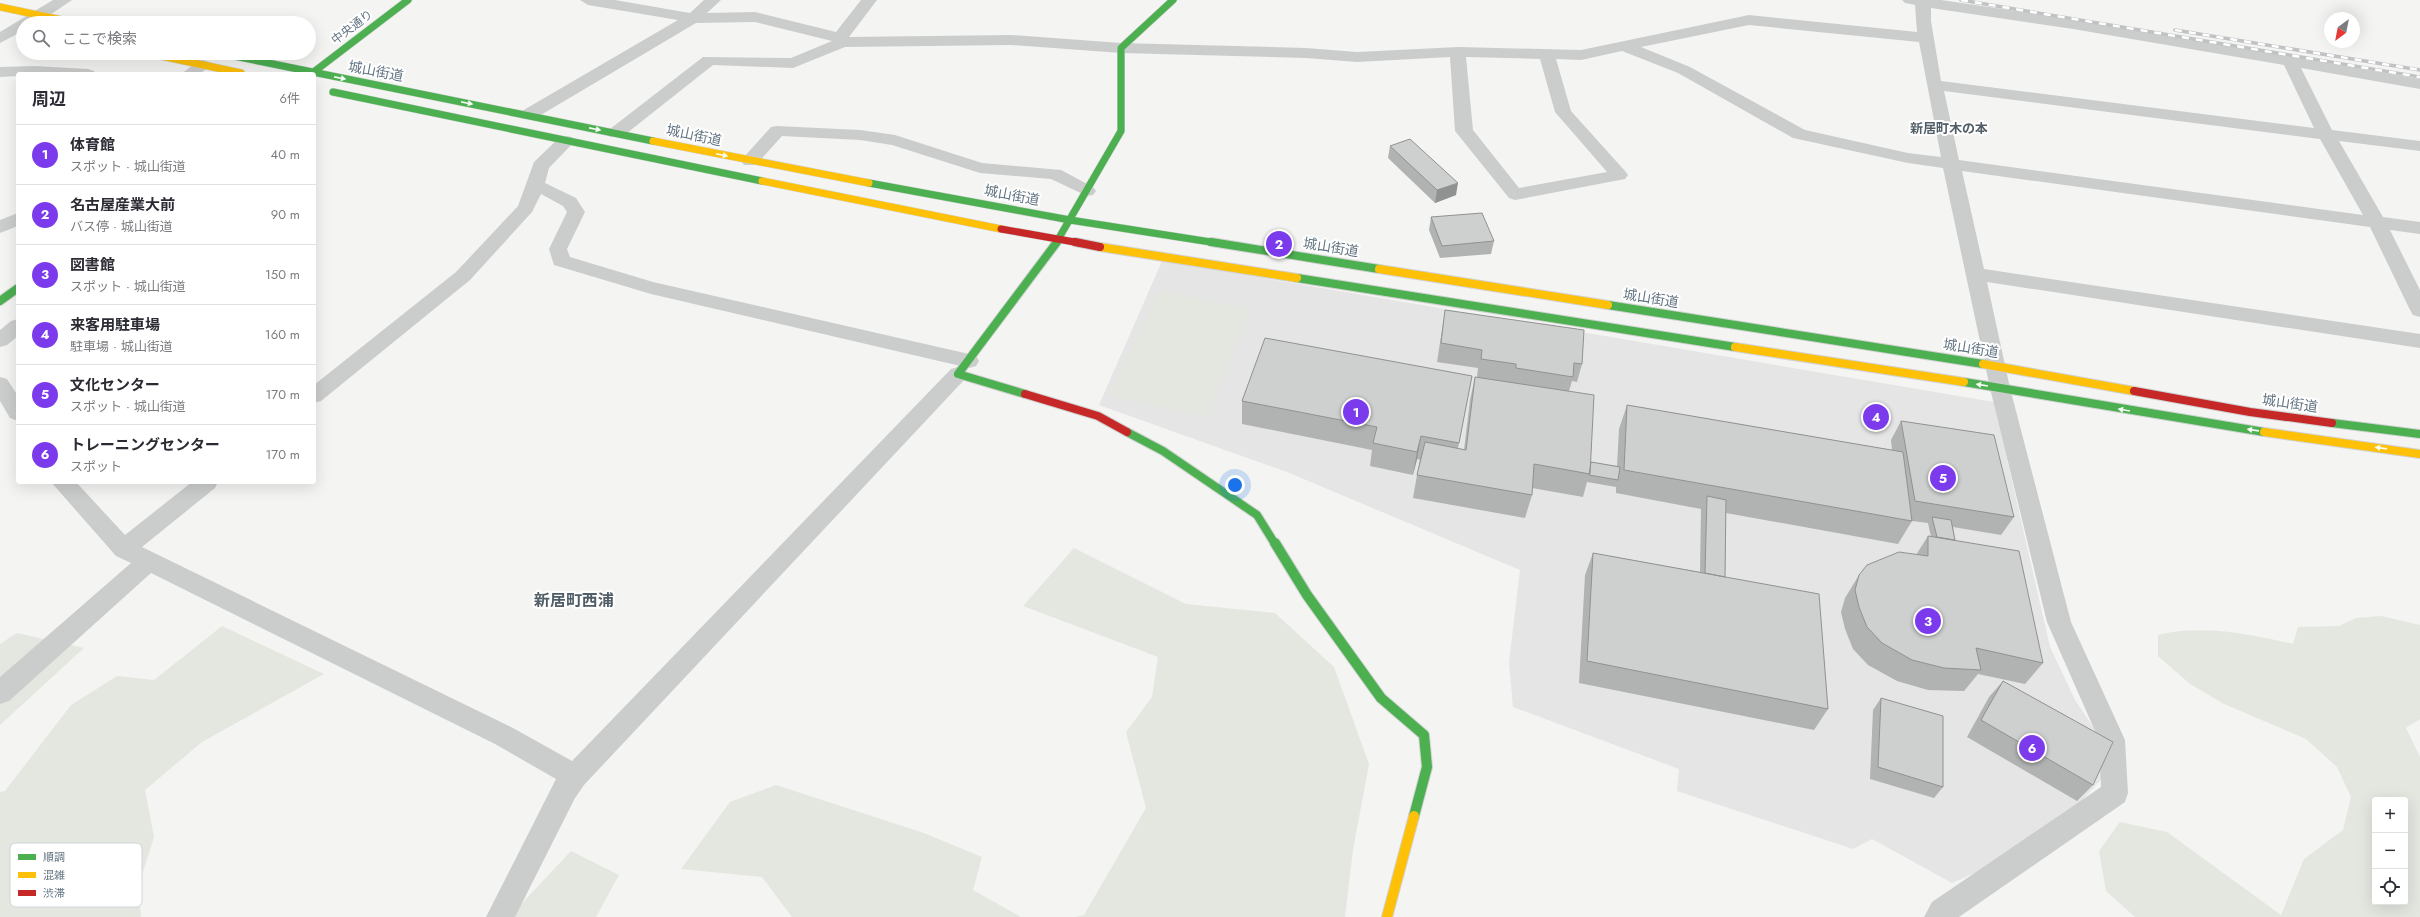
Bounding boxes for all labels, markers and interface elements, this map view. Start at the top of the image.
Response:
street label: 中央通り [327,5,377,49]
north arrow [2324,12,2360,48]
search box [16,16,316,60]
icon: search [30,27,52,49]
text: ここで検索 [62,28,137,50]
street label: 城山街道 [347,56,405,86]
one-way arrow [333,75,346,81]
text: 周辺 [32,87,66,111]
text: 6件 [280,89,300,108]
one-way arrow [461,101,473,107]
street label: 城山街道 [665,119,723,151]
district label: 新居町木の本 [1910,119,1988,138]
one-way arrow [588,126,601,132]
text: 体育館 [70,134,115,156]
text: 1 [42,145,48,164]
text: 40 m [271,145,300,164]
one-way arrow [716,152,728,158]
text: スポット · 城山街道 [70,157,186,176]
street label: 城山街道 [983,180,1041,210]
text: 名古屋産業大前 [70,194,175,216]
text: 2 [41,205,49,224]
text: 90 m [271,205,300,224]
text: バス停 · 城山街道 [70,217,173,236]
pin: 2 [1266,229,1292,259]
street label: 城山街道 [1302,233,1360,261]
text: 図書館 [70,254,115,276]
text: 3 [41,265,49,284]
text: 150 m [265,265,300,284]
text: スポット · 城山街道 [70,277,186,296]
street label: 城山街道 [1622,284,1680,312]
text: 来客用駐車場 [70,314,160,336]
text: 4 [40,325,50,344]
text: 160 m [265,325,300,344]
street label: 城山街道 [1942,334,2000,362]
text: 駐車場 · 城山街道 [70,337,173,356]
text: 文化センター [70,374,160,396]
one-way arrow [1976,382,1988,388]
text: 5 [41,385,49,404]
text: 170 m [265,385,300,404]
street label: 城山街道 [2261,389,2319,417]
text: スポット · 城山街道 [70,397,186,416]
pin: 1 [1343,397,1369,427]
pin: 4 [1863,402,1889,432]
one-way arrow [2118,406,2130,412]
one-way arrow [2247,427,2259,434]
text: トレーニングセンター [70,434,220,456]
text: 6 [41,445,49,464]
text: 170 m [265,445,300,464]
one-way arrow [2375,445,2387,451]
text: スポット [70,457,122,476]
pin: 5 [1930,463,1956,493]
your location [1225,475,1245,495]
district label: 新居町西浦 [534,589,614,612]
pin: 3 [1915,606,1941,636]
pin: 6 [2019,733,2045,763]
map controls [2372,797,2408,905]
button: + [2372,797,2408,833]
button: − [2372,833,2408,869]
legend [10,843,142,907]
text: 順調 [43,849,65,865]
text: 混雑 [43,867,65,883]
button: locate [2372,869,2408,905]
text: 渋滞 [43,885,65,901]

